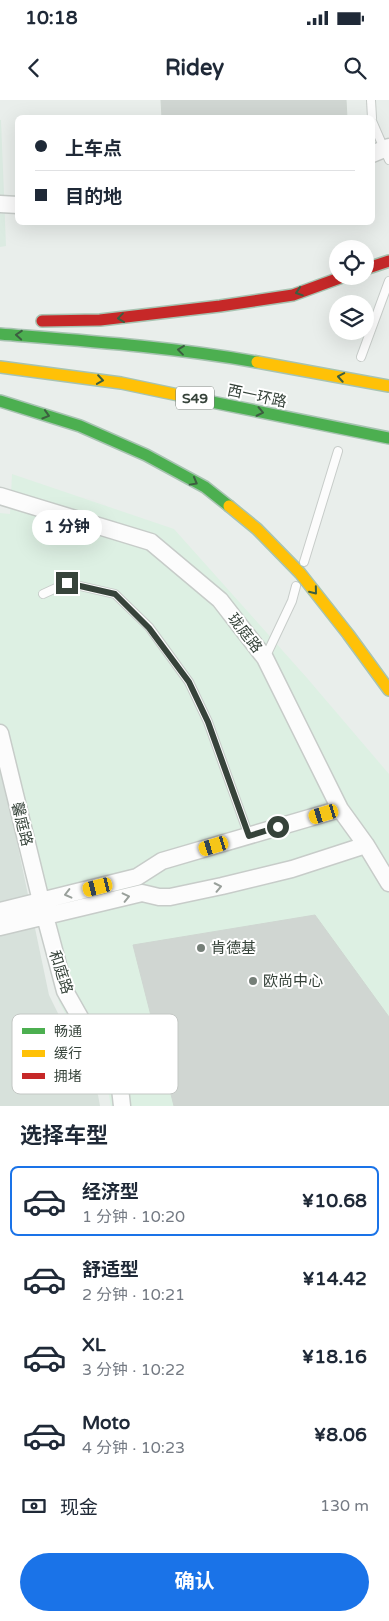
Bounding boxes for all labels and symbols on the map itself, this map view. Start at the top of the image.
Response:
one-way arrow [296,286,304,296]
one-way arrow [117,312,125,323]
one-way arrow [15,330,23,341]
one-way arrow [177,345,185,356]
one-way arrow [337,373,345,383]
one-way arrow [96,375,105,385]
street label: 西一环路 [226,381,288,411]
road number: S49 [176,386,214,410]
one-way arrow [255,406,264,417]
one-way arrow [42,410,50,420]
one-way arrow [189,476,198,486]
callout: 1 分钟 [32,510,102,546]
route end [56,572,78,594]
one-way arrow [308,585,316,594]
street label: 珑庭路 [224,610,266,656]
street label: 馨庭路 [8,800,36,848]
car [307,802,340,826]
route start [267,816,289,838]
car [197,834,230,858]
car [81,876,114,898]
one-way arrow [213,882,222,893]
one-way arrow [64,889,72,899]
one-way arrow [121,892,130,903]
place label: 肯德基 [211,939,256,957]
marker: 肯德基 [195,942,207,954]
street label: 和庭路 [45,948,77,996]
place label: 欧尚中心 [263,972,323,990]
marker: 欧尚中心 [247,975,259,987]
legend [12,1014,178,1094]
text: 畅通 [54,1023,82,1040]
text: 缓行 [54,1045,82,1062]
text: 拥堵 [54,1068,82,1085]

